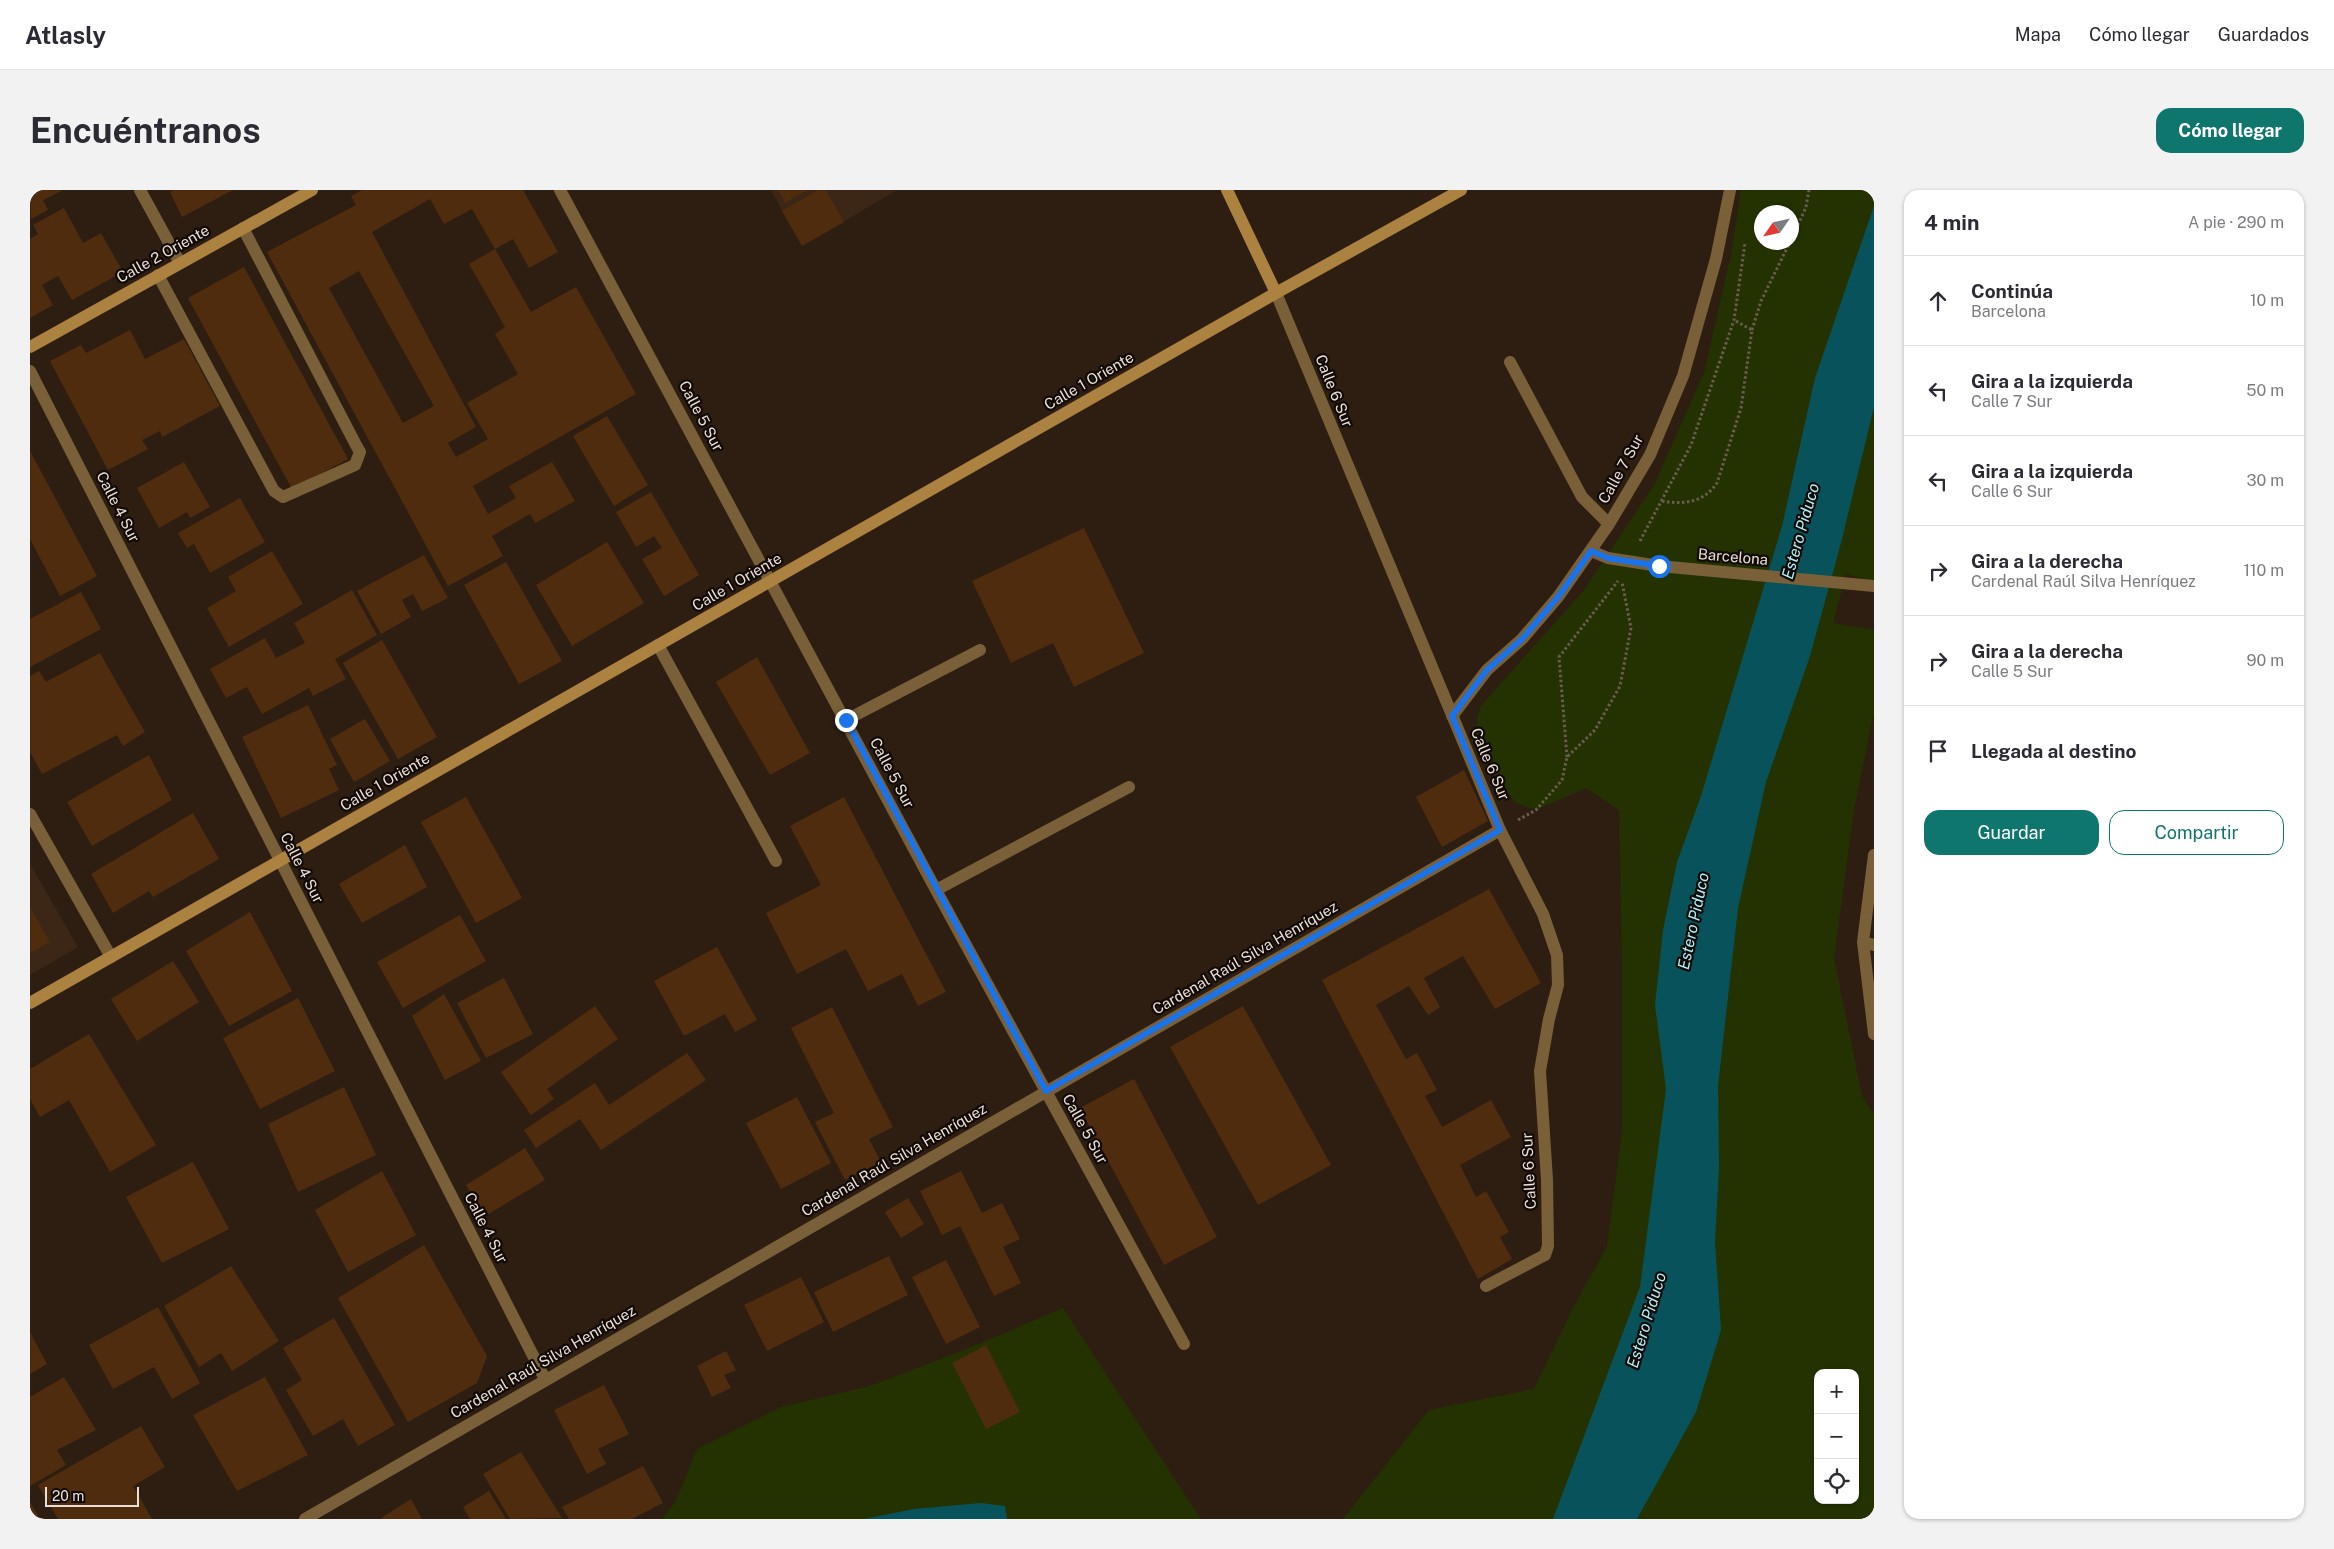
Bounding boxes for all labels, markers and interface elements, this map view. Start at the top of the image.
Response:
text: Atlasly [25,21,106,49]
text: Mapa [2015,24,2061,45]
text: Cómo llegar [2089,24,2190,45]
text: Guardados [2218,24,2309,45]
button: Cómo llegar [2156,108,2304,153]
text: Encuéntranos [30,110,261,151]
north arrow [1754,205,1799,250]
text: 4 min [1924,210,1979,235]
text: A pie · 290 m [2188,213,2284,232]
street label: Calle 2 Oriente [114,221,212,286]
text: Continúa [1971,280,2053,302]
icon: ahead [1924,287,1952,315]
text: 10 m [2250,291,2284,310]
text: Barcelona [1971,302,2046,321]
street label: Calle 1 Oriente [1041,348,1136,413]
street label: Calle 6 Sur [1312,352,1357,430]
text: Gira a la izquierda [1971,370,2133,392]
icon: left [1924,377,1952,405]
street label: Calle 5 Sur [676,378,727,454]
text: 50 m [2246,381,2284,400]
text: Calle 7 Sur [1971,392,2053,411]
street label: Calle 7 Sur [1595,431,1647,506]
text: Gira a la izquierda [1971,460,2133,482]
icon: left [1924,467,1952,495]
street label: Calle 4 Sur [93,469,144,545]
text: 30 m [2247,471,2284,490]
water label: Estero Piduco [1778,481,1823,581]
text: Calle 6 Sur [1971,482,2053,501]
street label: Barcelona [1697,545,1769,568]
street label: Calle 1 Oriente [689,549,784,614]
text: Gira a la derecha [1971,550,2123,572]
route start [1648,555,1671,578]
icon: right [1924,557,1952,585]
text: 110 m [2243,561,2284,580]
text: Cardenal Raúl Silva Henríquez [1971,572,2196,591]
text: Gira a la derecha [1971,640,2123,662]
icon: right [1924,647,1952,675]
text: 90 m [2247,651,2284,670]
text: Calle 5 Sur [1971,662,2053,681]
route end [835,709,858,732]
street label: Calle 6 Sur [1468,725,1513,803]
street label: Calle 5 Sur [867,735,918,811]
icon: arrive [1924,737,1952,765]
text: Llegada al destino [1971,740,2136,762]
street label: Calle 1 Oriente [337,749,432,814]
button: Guardar [1924,810,2099,855]
button: Compartir [2109,810,2284,855]
street label: Calle 4 Sur [277,830,328,906]
water label: Estero Piduco [1674,870,1713,971]
street label: Cardenal Raúl Silva Henríquez [1149,898,1340,1018]
street label: Calle 5 Sur [1059,1091,1112,1167]
street label: Cardenal Raúl Silva Henríquez [798,1100,989,1220]
street label: Calle 6 Sur [1518,1132,1539,1210]
street label: Calle 4 Sur [461,1190,512,1266]
water label: Estero Piduco [1623,1270,1670,1370]
street label: Cardenal Raúl Silva Henríquez [447,1302,638,1422]
map controls [1814,1369,1859,1504]
button: + [1814,1369,1859,1414]
button: − [1814,1414,1859,1459]
button: locate [1814,1459,1859,1504]
scale bar [45,1484,139,1507]
text: 20 m [52,1488,84,1504]

